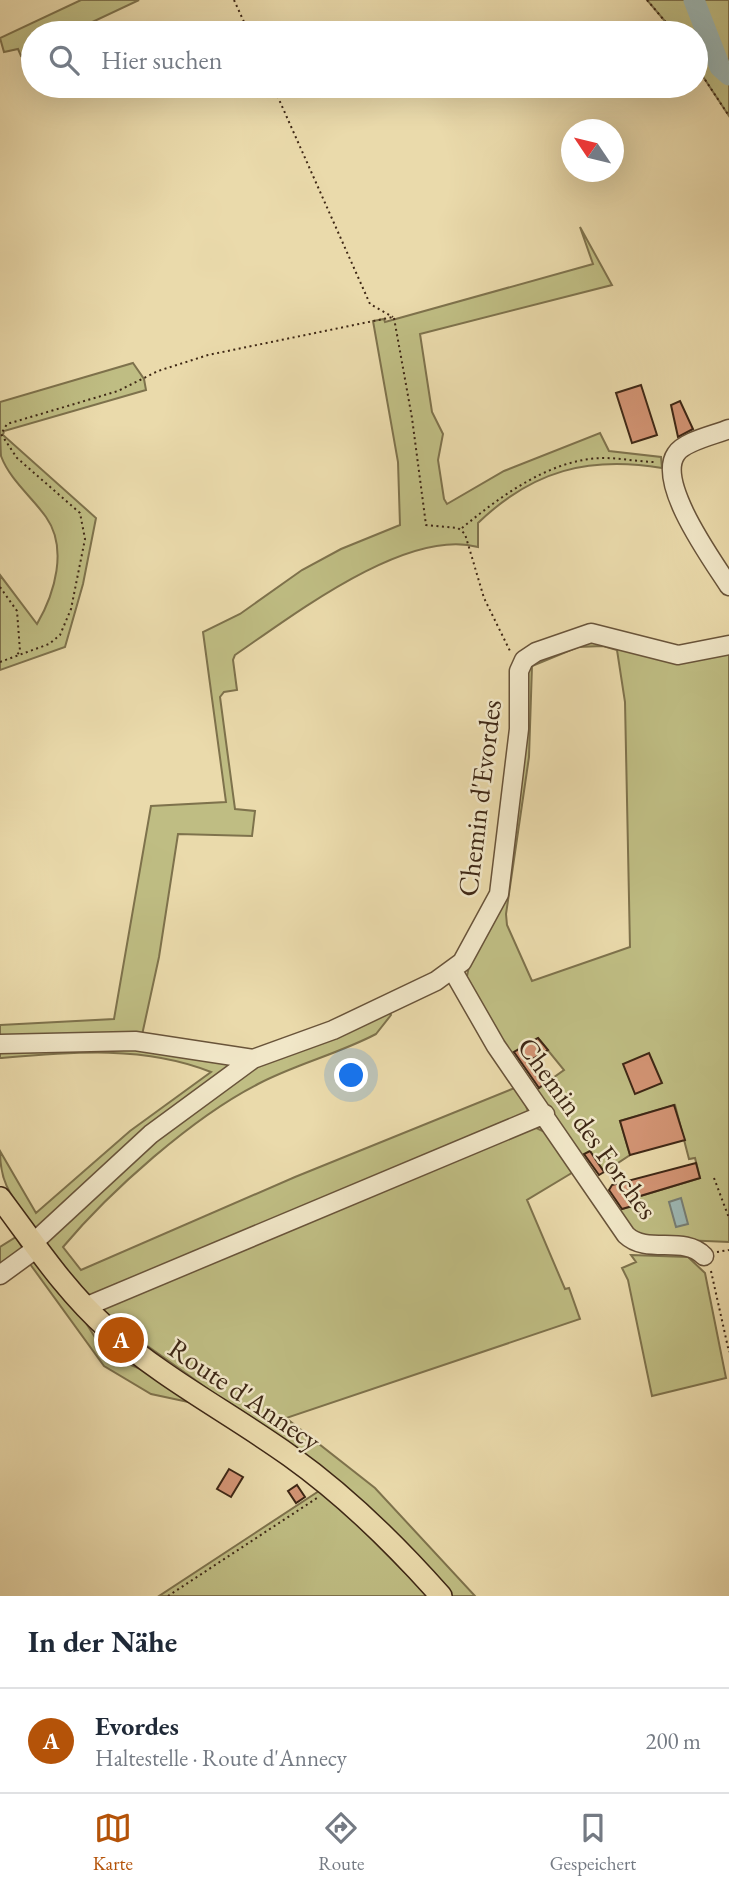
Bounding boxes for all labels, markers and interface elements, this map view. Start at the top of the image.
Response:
search box [21,21,708,98]
icon: search [45,41,83,79]
text: Hier suchen [101,43,222,77]
north arrow [561,119,624,182]
street label: Chemin d'Evordes [449,698,509,898]
street label: Chemin des Forches [510,1030,666,1226]
your location [334,1058,368,1092]
pin: A [98,1314,144,1366]
street label: Route d'Annecy [162,1330,329,1459]
text: In der Nähe [28,1622,177,1661]
text: Evordes [95,1709,179,1743]
text: A [43,1726,59,1756]
text: 200 m [645,1726,701,1756]
text: Haltestelle · Route d'Annecy [95,1743,347,1773]
tab: Karte [93,1809,133,1876]
tab: Route [318,1809,364,1876]
tab: Gespeichert [550,1809,636,1876]

